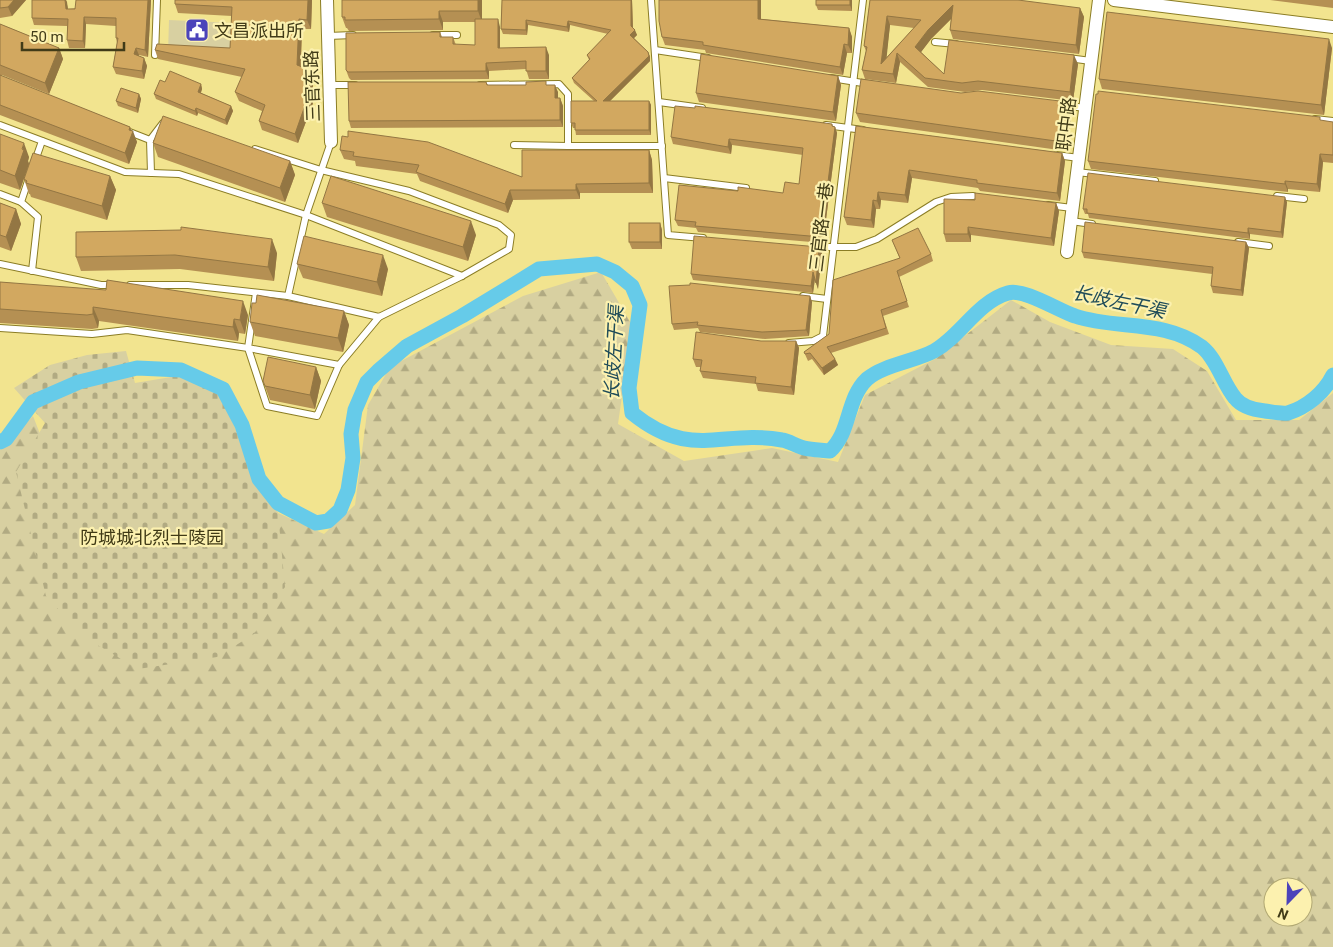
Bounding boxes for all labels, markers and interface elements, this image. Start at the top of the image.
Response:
public building icon: 文昌派出所 [184,17,210,43]
scale bar [22,20,125,52]
place label: 文昌派出所 [214,20,304,41]
text: 50 m [30,28,64,46]
street label: 三官东路 [300,50,324,122]
street label: 职中路 [1052,96,1080,152]
street label: 三官路一巷 [805,181,837,273]
water label: 长歧左干渠 [1070,281,1171,324]
water label: 长歧左干渠 [600,302,628,401]
park label: 防城城北烈士陵园 [80,527,224,548]
north arrow [1263,877,1313,927]
text: N [1275,905,1291,923]

